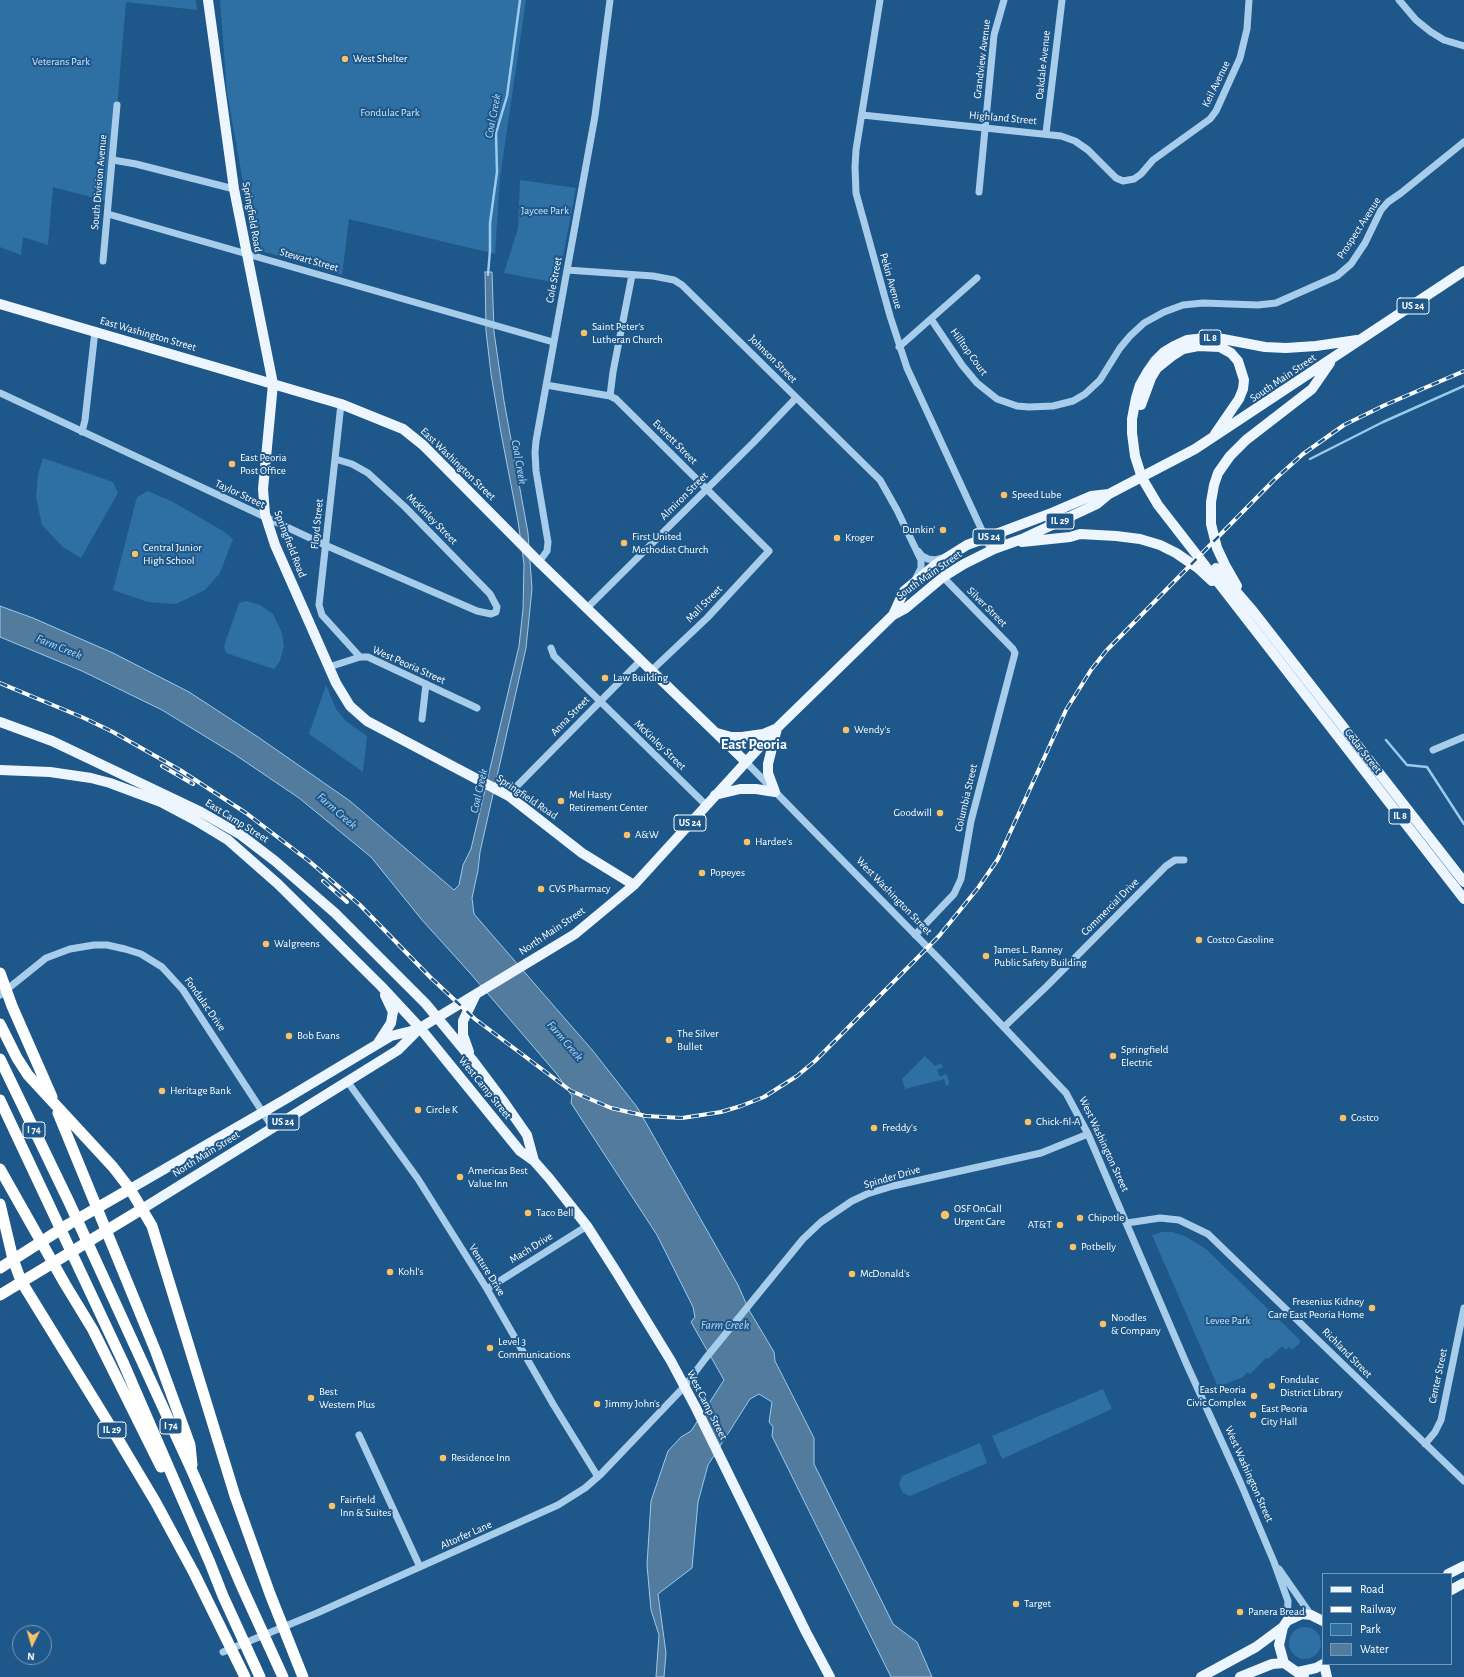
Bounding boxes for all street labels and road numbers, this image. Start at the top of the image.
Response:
street label: Grandview Avenue [971,19,993,99]
street label: Oakdale Avenue [1033,30,1053,100]
street label: Keil Avenue [1199,59,1233,109]
street label: Highland Street [969,108,1037,128]
street label: South Division Avenue [88,134,110,230]
street label: Springfield Road [239,181,265,253]
street label: Prospect Avenue [1334,195,1384,261]
street label: Stewart Street [278,245,340,275]
street label: Pekin Avenue [877,252,905,310]
street label: Cole Street [543,256,565,304]
road number: US 24 [1397,298,1429,314]
street label: East Washington Street [98,314,198,354]
street label: Hilltop Court [947,326,991,378]
road number: IL 8 [1199,330,1221,346]
street label: Johnson Street [746,332,800,386]
street label: South Main Street [1248,351,1318,405]
street label: Everett Street [650,417,700,467]
street label: East Washington Street [418,425,498,503]
street label: Almiron Street [657,469,711,523]
street label: Taylor Street [213,477,267,511]
street label: McKinley Street [404,491,460,547]
street label: Floyd Street [308,498,326,550]
street label: Springfield Road [271,508,309,580]
road number: IL 29 [1046,513,1074,529]
road number: US 24 [973,529,1005,545]
street label: South Main Street [894,548,964,602]
street label: Mall Street [683,583,725,625]
street label: Silver Street [964,584,1010,630]
street label: West Peoria Street [370,643,448,687]
street label: Anna Street [548,693,592,739]
street label: McKinley Street [631,717,689,773]
street label: Cedar Street [1342,726,1384,776]
street label: Columbia Street [952,763,980,833]
street label: Springfield Road [494,772,560,822]
street label: East Camp Street [203,796,271,846]
road number: IL 8 [1389,808,1411,824]
road number: US 24 [674,815,706,831]
street label: West Washington Street [853,854,935,938]
street label: Commercial Drive [1078,875,1142,939]
street label: North Main Street [516,904,588,958]
street label: Fondulac Drive [181,974,229,1034]
street label: West Camp Street [456,1054,514,1122]
street label: West Washington Street [1076,1094,1132,1194]
road number: US 24 [267,1114,299,1130]
road number: I 74 [23,1122,45,1138]
street label: North Main Street [170,1128,242,1180]
street label: Spinder Drive [862,1163,922,1191]
street label: Mach Drive [507,1230,555,1266]
street label: Venture Drive [466,1242,508,1298]
street label: Richland Street [1319,1325,1375,1381]
street label: Center Street [1426,1347,1450,1405]
street label: West Camp Street [684,1368,730,1442]
road number: I 74 [160,1418,182,1434]
road number: IL 29 [98,1422,126,1438]
street label: West Washington Street [1222,1424,1276,1524]
street label: Altorfer Lane [438,1518,494,1552]

